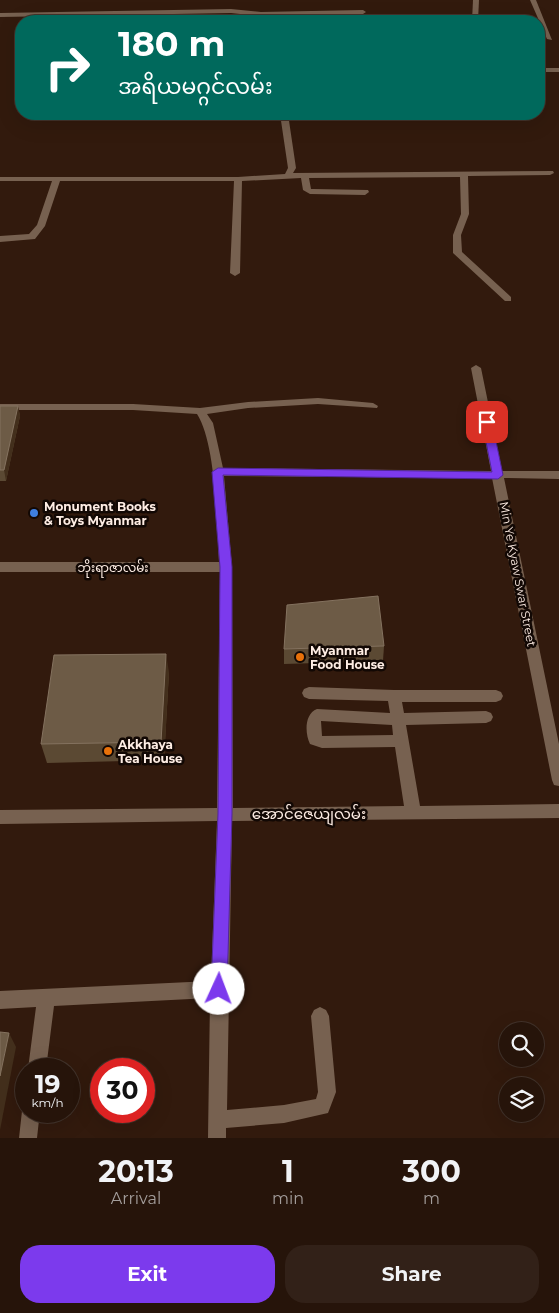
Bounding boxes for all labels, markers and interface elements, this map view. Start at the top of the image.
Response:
text: 180 m [118,22,225,65]
icon: right [35,35,100,100]
text: အရိယမဂ္ဂင်လမ်း [118,73,273,100]
pin [466,401,508,443]
icon: arrive [473,408,501,436]
place label: Monument Books & Toys Myanmar [44,499,157,528]
street label: Min Ye Kyaw Swar Street [497,500,539,648]
marker: Monument Books & Toys Myanmar [28,507,40,519]
street label: ဘိုးရာဇာလမ်း [78,559,148,578]
place label: Myanmar Food House [310,643,385,672]
marker: Myanmar Food House [294,651,306,663]
place label: Akkhaya Tea House [117,737,183,766]
marker: Akkhaya Tea House [102,745,114,757]
street label: အောင်ဇေယျလမ်း [252,804,366,826]
position arrow [192,962,244,1014]
map controls [499,1022,544,1122]
button: search [499,1022,544,1067]
speed limit sign: 30 [90,1058,155,1123]
text: 19 [35,1069,60,1099]
button: layers [499,1077,544,1122]
text: km/h [31,1095,64,1110]
text: 20:13 [98,1153,174,1190]
text: 1 [282,1153,294,1190]
text: 300 [402,1153,461,1190]
text: Arrival [111,1189,161,1208]
text: min [272,1189,304,1208]
text: m [423,1189,440,1208]
button: Exit [20,1245,275,1303]
button: Share [285,1245,539,1303]

